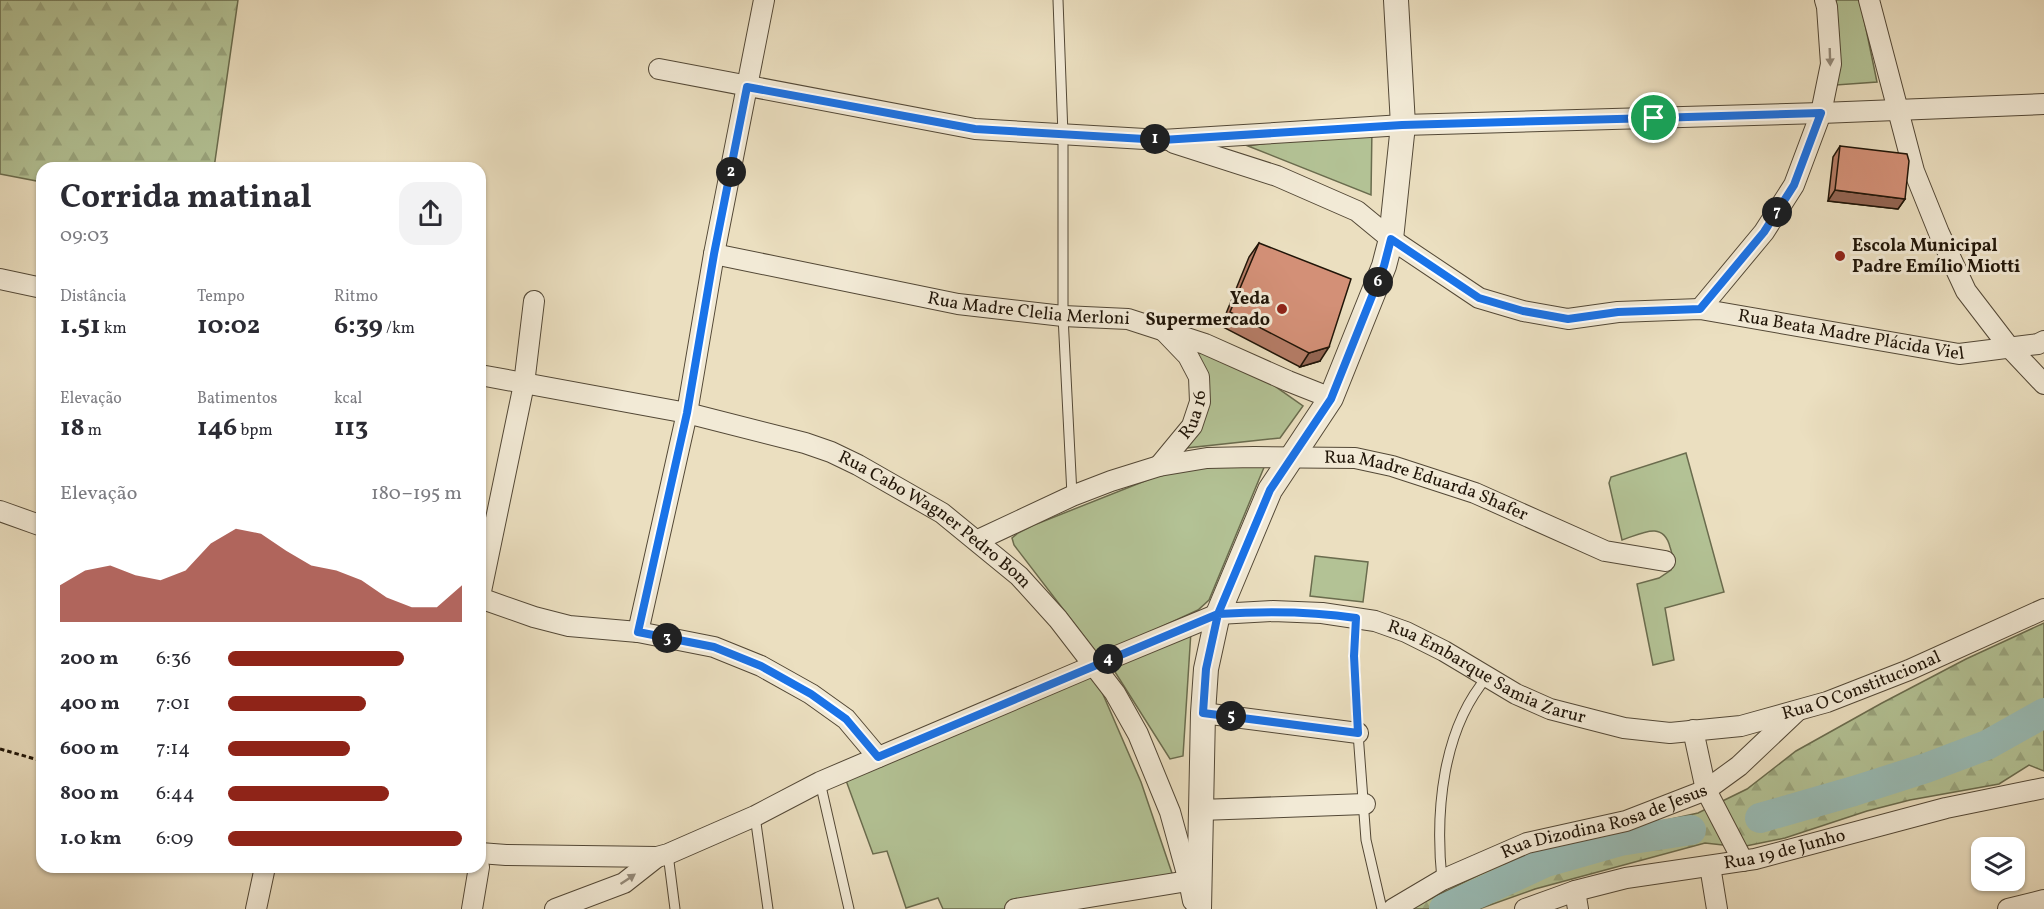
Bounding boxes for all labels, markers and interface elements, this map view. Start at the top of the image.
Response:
one-way arrow [1825,47,1834,66]
pin [1628,92,1679,143]
icon: arrive [1637,101,1670,134]
pin: 1 [1140,124,1170,154]
text: 1 [1152,128,1158,150]
pin: 2 [716,157,746,187]
text: 2 [727,161,735,183]
text: Corrida matinal [60,176,312,222]
button: share [399,182,462,245]
pin: 7 [1762,197,1792,227]
text: 7 [1773,201,1781,223]
text: 09:03 [60,222,109,250]
place label: Escola Municipal Padre Emílio Miotti [1852,234,2020,280]
marker: Escola Municipal Padre Emílio Miotti [1833,249,1847,263]
pin: 6 [1363,267,1393,297]
text: 6 [1374,271,1382,293]
text: Distância [60,286,126,308]
text: Tempo [197,286,245,308]
text: Ritmo [334,286,378,308]
street label: Rua Madre Clelia Merloni [925,286,1130,332]
place label: Yeda Supermercado [1146,287,1270,333]
marker: Yeda Supermercado [1275,302,1289,316]
street label: Rua Beata Madre Plácida Viel [1736,303,1966,366]
text: 1.51 [60,308,101,344]
text: 10:02 [197,308,260,344]
text: 6:39 [334,308,383,344]
text: km [101,318,127,340]
text: /km [383,318,415,340]
text: Elevação [60,388,122,410]
text: Batimentos [197,388,277,410]
text: kcal [334,388,362,410]
street label: Rua 16 [1173,390,1213,445]
text: 18 [60,410,85,446]
text: 146 [197,410,237,446]
text: 113 [334,410,368,446]
text: m [85,420,102,442]
text: bpm [237,420,273,442]
street label: Rua Cabo Wagner Pedro Bom [834,445,1037,594]
street label: Rua Madre Eduarda Shafer [1324,445,1532,528]
text: Elevação [60,480,137,508]
text: 180–195 m [371,480,462,508]
street label: Rua Embarque Samia Zarur [1384,614,1589,730]
pin: 3 [652,623,682,653]
text: 3 [663,627,671,649]
pin: 4 [1093,644,1123,674]
text: 200 m [60,645,118,673]
text: 6:36 [156,645,191,673]
street label: Rua O Constitucional [1779,645,1945,726]
text: 4 [1103,648,1113,670]
text: 400 m [60,690,120,718]
text: 7:01 [156,690,190,718]
pin: 5 [1216,701,1246,731]
text: 5 [1227,705,1235,727]
text: 600 m [60,735,119,763]
text: 7:14 [156,735,190,763]
street label: Rua Dizodina Rosa de Jesus [1497,778,1711,865]
text: 800 m [60,780,119,808]
text: 6:44 [156,780,195,808]
street label: Rua 19 de Junho [1722,823,1848,876]
text: 1.0 km [60,825,122,853]
text: 6:09 [156,825,193,853]
map controls [1971,837,2025,891]
button: layers [1971,837,2025,891]
one-way arrow [619,873,635,885]

